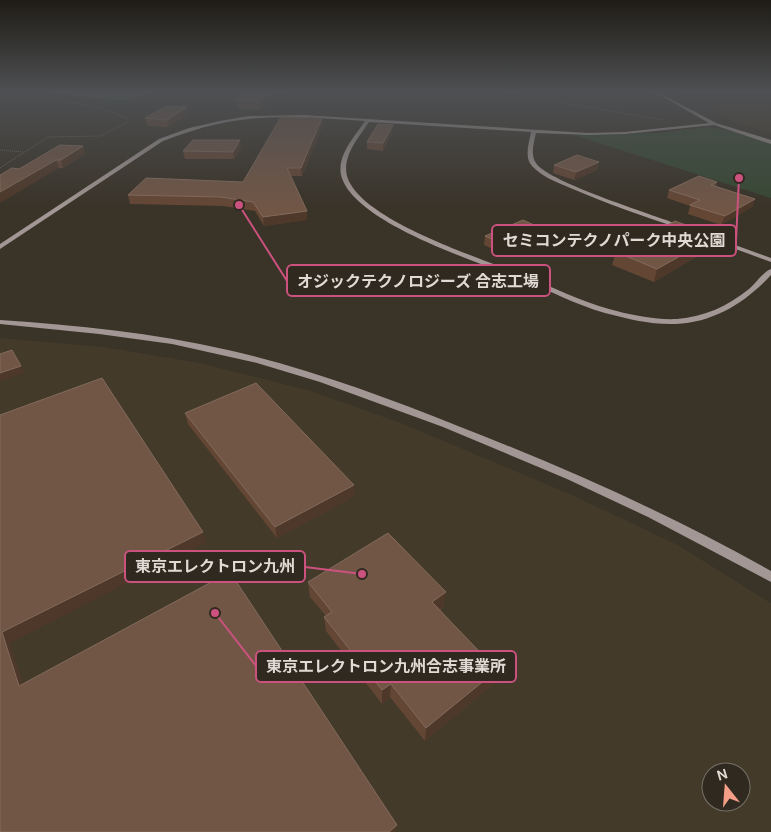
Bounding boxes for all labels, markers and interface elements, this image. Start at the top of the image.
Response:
callout: セミコンテクノパーク中央公園 [492,225,736,256]
text: セミコンテクノパーク中央公園 [502,230,726,251]
callout: オジックテクノロジーズ 合志工場 [287,265,550,296]
text: オジックテクノロジーズ 合志工場 [297,271,539,292]
callout: 東京エレクトロン九州 [125,551,305,582]
text: 東京エレクトロン九州 [135,556,295,577]
callout: 東京エレクトロン九州合志事業所 [256,651,516,682]
text: 東京エレクトロン九州合志事業所 [266,656,506,677]
north arrow [701,762,751,812]
text: N [715,764,730,785]

